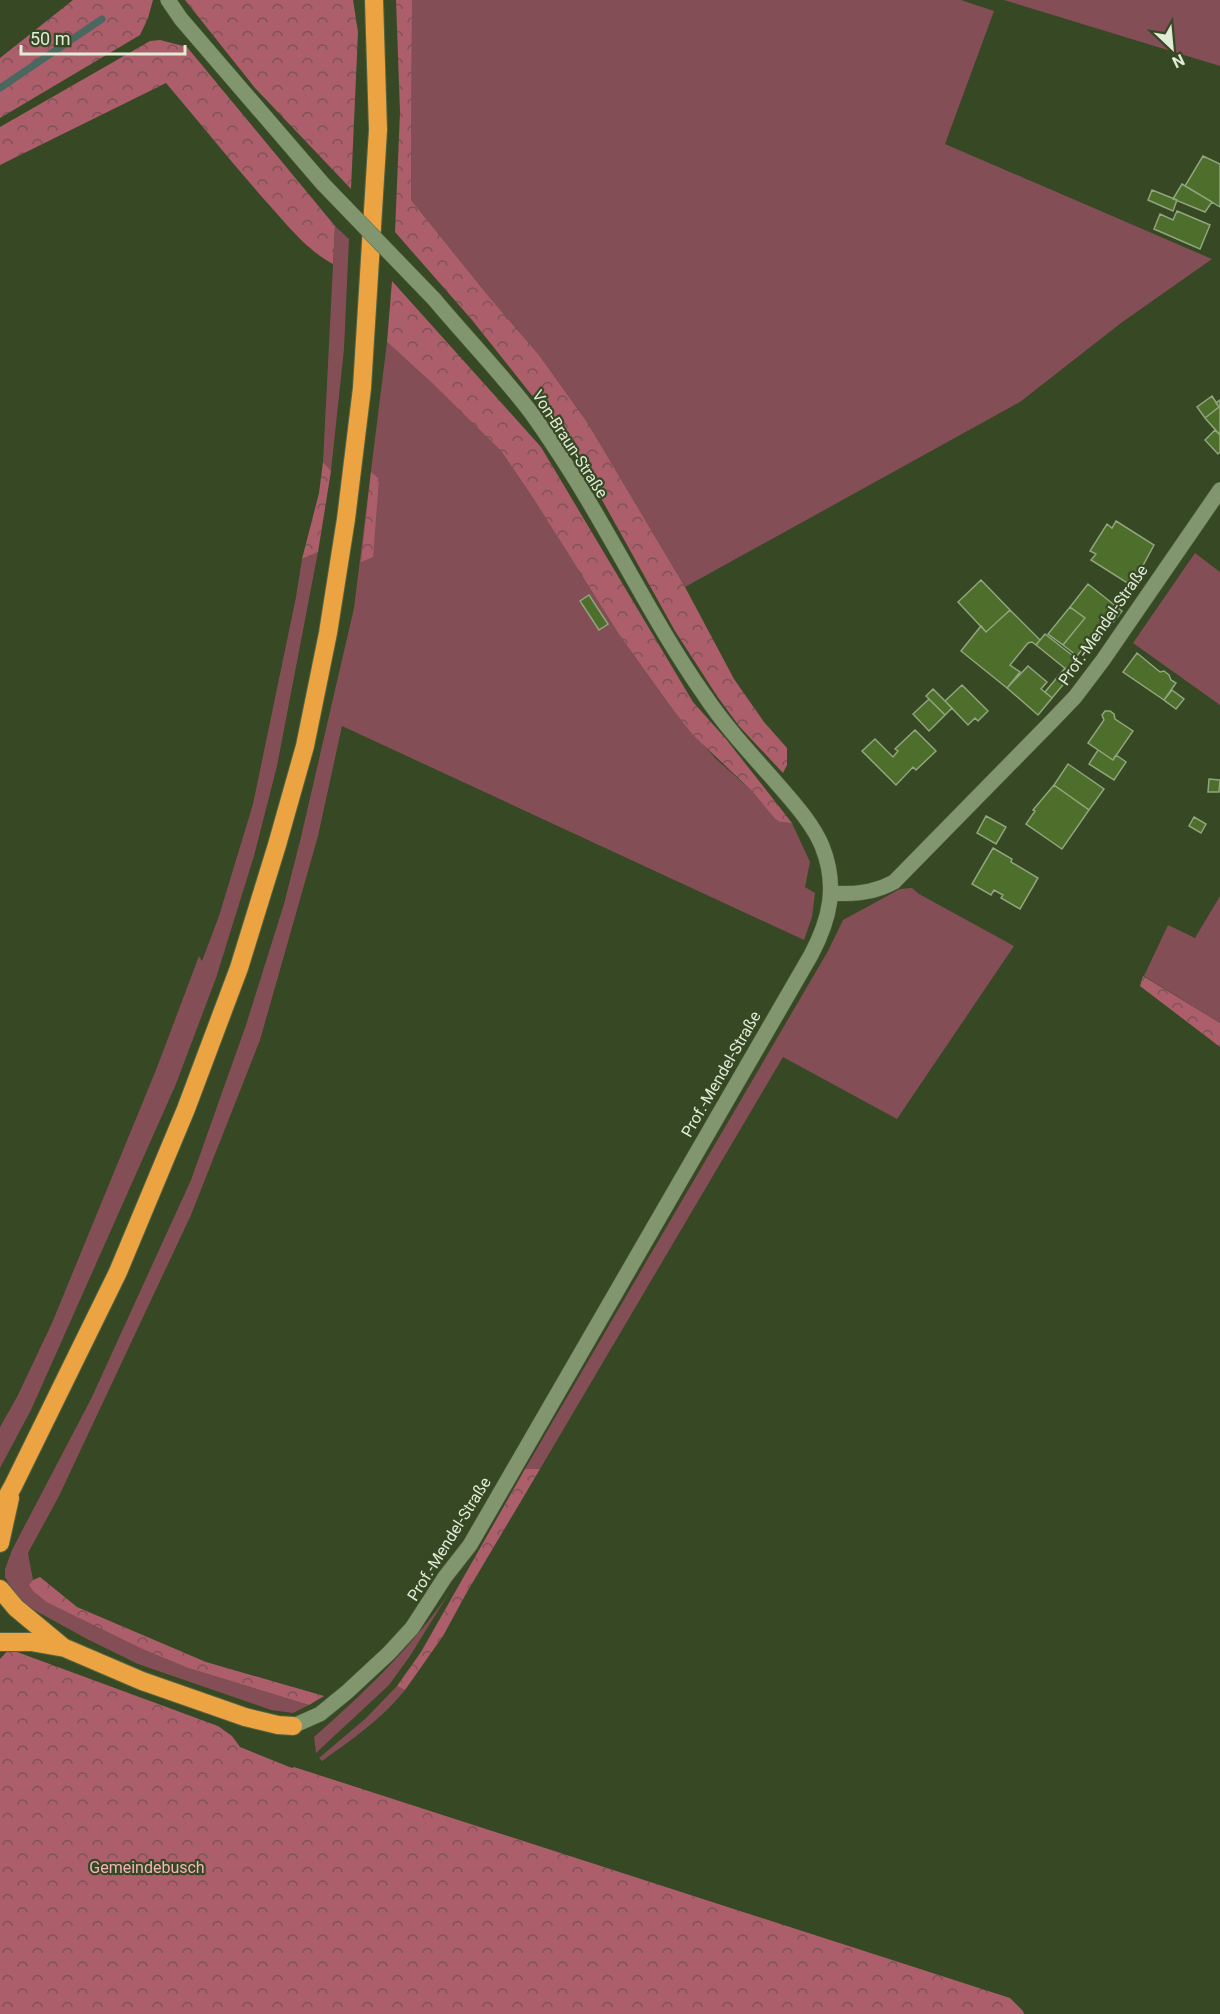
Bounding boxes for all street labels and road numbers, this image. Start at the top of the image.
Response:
street label: Von-Braun-Straße [528,387,612,501]
street label: Prof.-Mendel-Straße [1054,561,1152,689]
street label: Prof.-Mendel-Straße [677,1008,765,1140]
street label: Prof.-Mendel-Straße [403,1474,495,1604]

